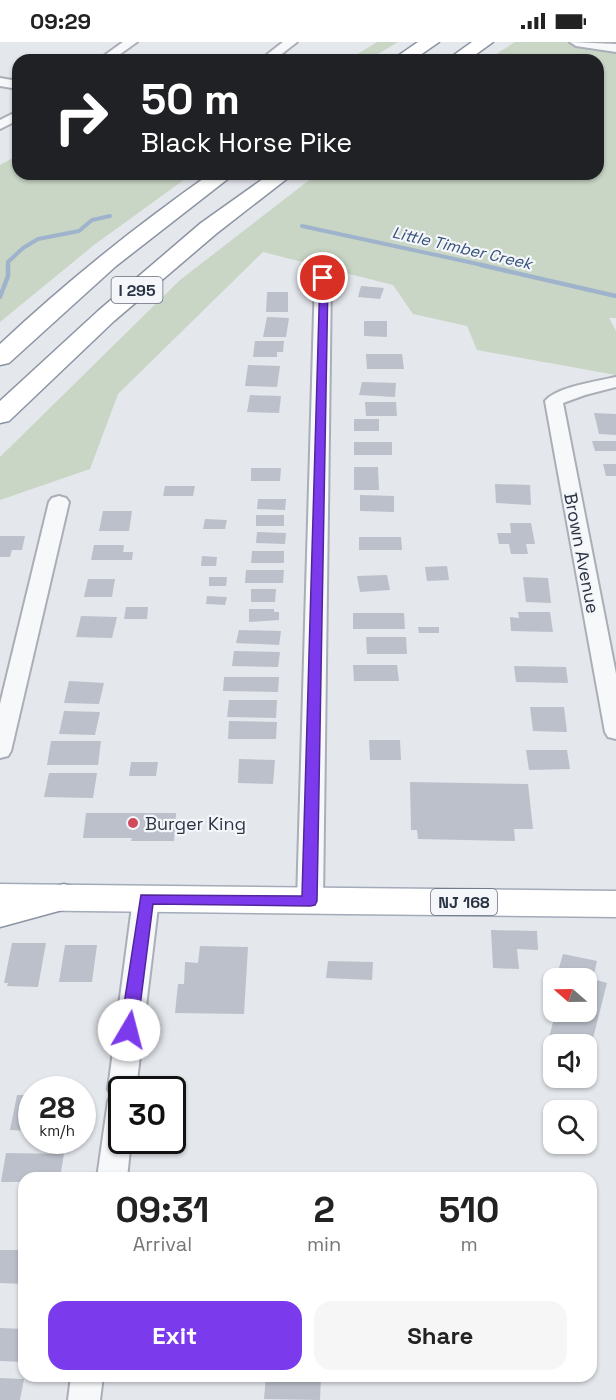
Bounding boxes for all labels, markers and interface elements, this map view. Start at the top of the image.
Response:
text: 09:29 [30,7,91,35]
text: 50 m [141,73,240,126]
icon: right [42,78,120,156]
text: Black Horse Pike [141,125,352,160]
water label: Little Timber Creek [390,222,536,275]
pin [297,252,348,303]
icon: arrive [306,261,339,294]
road number: I 295 [112,277,162,303]
street label: Brown Avenue [559,491,605,615]
place label: Burger King [145,812,246,835]
marker: Burger King [126,816,140,830]
road number: NJ 168 [431,889,497,915]
north arrow [543,968,597,1022]
map controls [543,968,597,1154]
position arrow [97,998,161,1062]
button: sound [543,1034,597,1088]
speed limit sign: 30 [108,1076,186,1154]
text: 28 [39,1088,75,1127]
button: search [543,1100,597,1154]
text: km/h [39,1121,75,1140]
text: 09:31 [116,1187,209,1233]
text: 2 [313,1187,335,1233]
text: 510 [439,1187,499,1233]
text: Arrival [133,1231,192,1257]
text: min [307,1231,341,1257]
text: m [461,1231,478,1257]
button: Exit [48,1301,302,1370]
button: Share [314,1301,567,1370]

